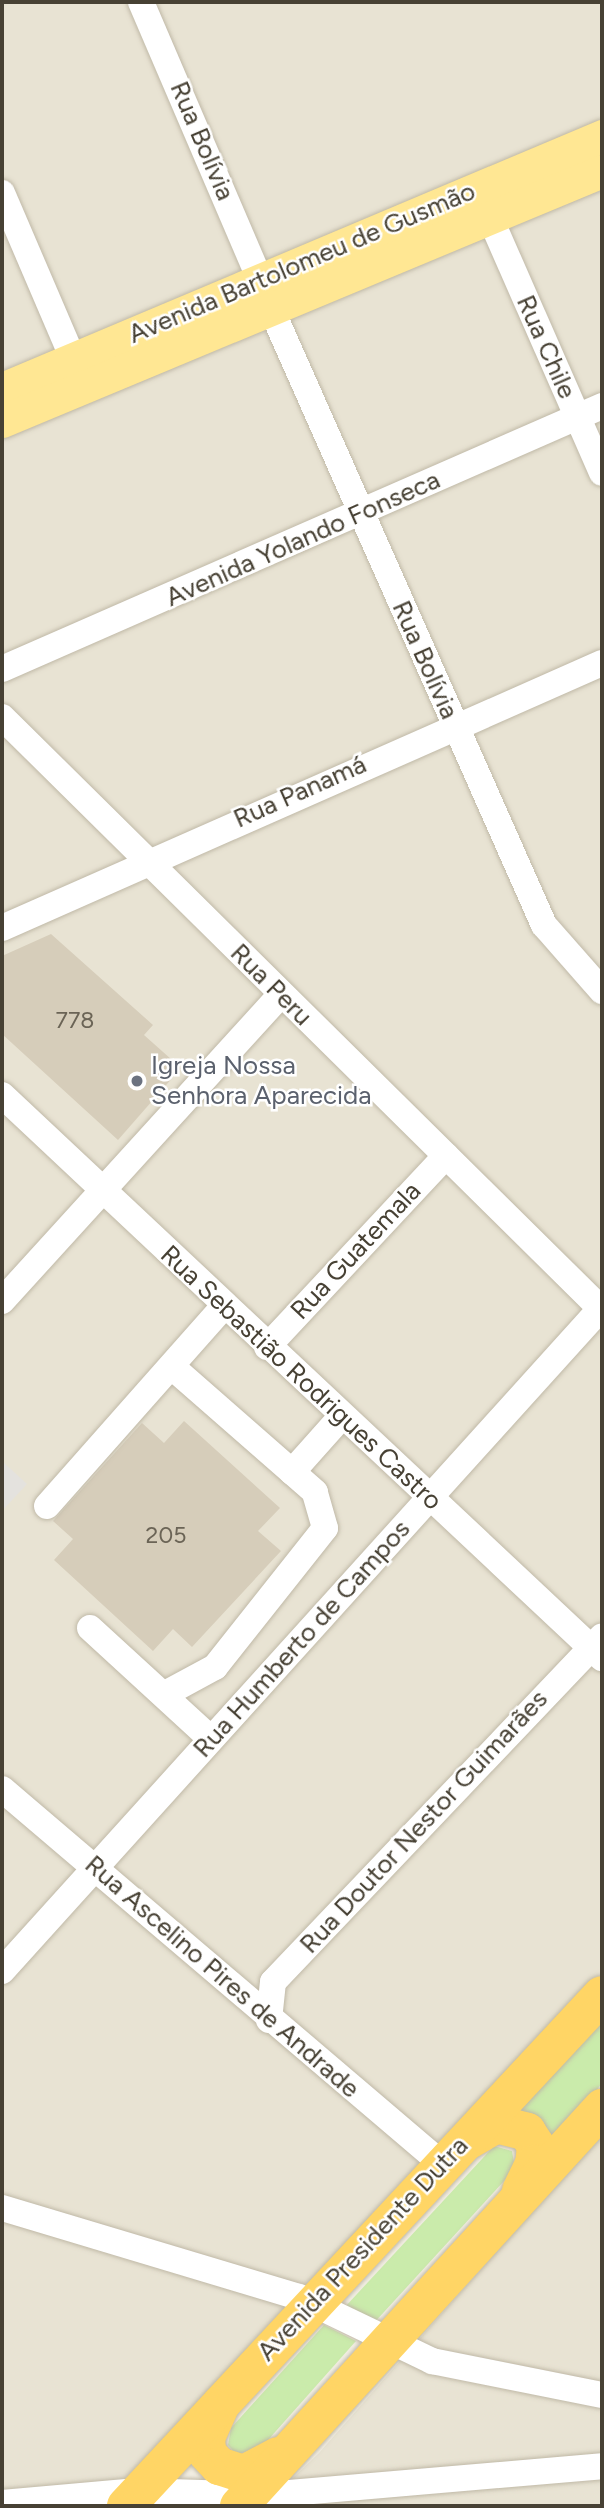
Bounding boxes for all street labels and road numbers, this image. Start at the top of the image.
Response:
street label: Rua Bolívia [163,77,241,205]
street label: Avenida Bartolomeu de Gusmão [124,176,480,350]
street label: Rua Chile [509,291,583,403]
street label: Avenida Yolando Fonseca [161,464,445,614]
street label: Rua Bolívia [385,596,465,724]
street label: Rua Panamá [229,749,371,835]
street label: Rua Peru [224,938,318,1032]
street label: Rua Guatemala [284,1176,428,1326]
street label: Rua Sebastião Rodrigues Castro [154,1239,448,1517]
street label: Rua Humberto de Campos [187,1514,417,1764]
street label: Rua Doutor Nestor Guimarães [294,1684,554,1960]
street label: Rua Ascelino Pires de Andrade [78,1849,366,2105]
street label: Avenida Presidente Dutra [251,2131,475,2367]

